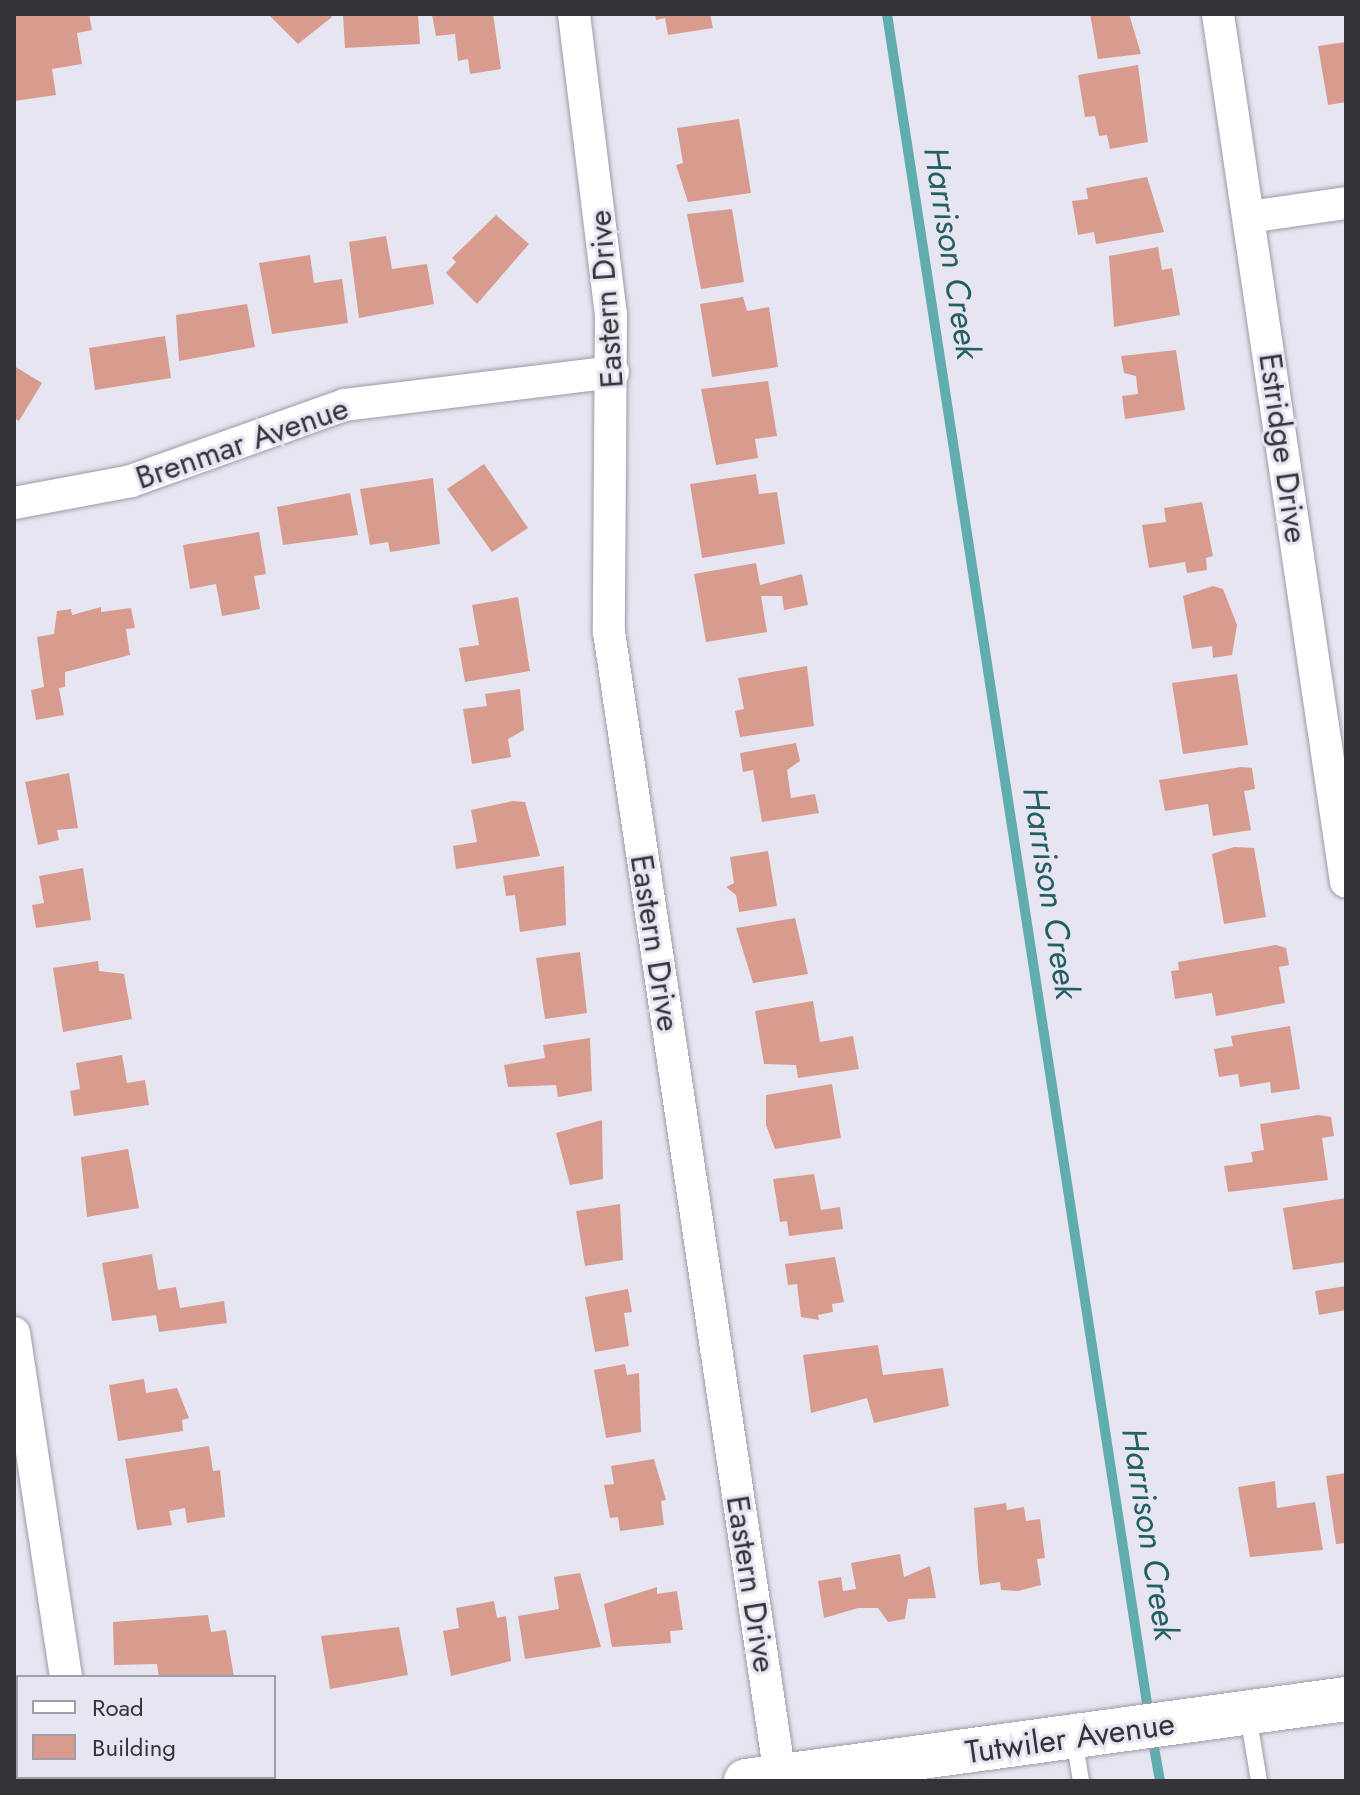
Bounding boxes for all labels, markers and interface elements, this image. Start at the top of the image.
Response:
water label: Harrison Creek [915,144,989,362]
street label: Eastern Drive [581,209,631,389]
street label: Estridge Drive [1251,351,1315,545]
street label: Brenmar Avenue [131,389,353,497]
water label: Harrison Creek [1014,784,1088,1002]
street label: Eastern Drive [622,852,688,1034]
water label: Harrison Creek [1113,1425,1187,1643]
street label: Eastern Drive [718,1493,784,1675]
legend [16,1675,276,1779]
text: Road [92,1690,144,1725]
street label: Tutwiler Avenue [963,1704,1177,1772]
text: Building [92,1730,176,1765]

